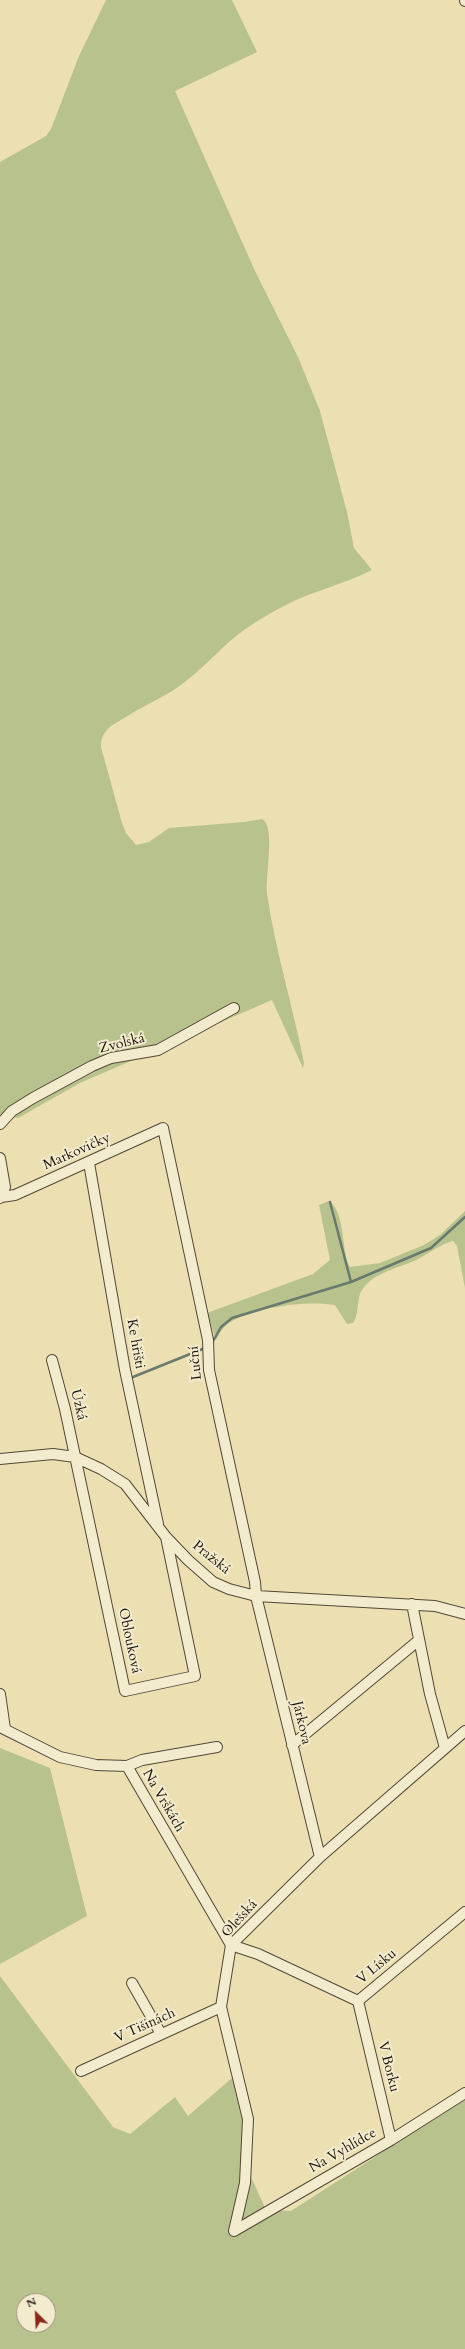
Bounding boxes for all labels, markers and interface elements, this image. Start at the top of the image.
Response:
street label: Zvolská [97,1030,147,1058]
street label: Markovičky [41,1130,113,1174]
street label: Ke hřišti [122,1318,148,1370]
street label: Luční [186,1345,206,1381]
street label: Úzká [66,1388,90,1422]
street label: Pražská [189,1538,233,1578]
street label: Oblouková [114,1607,144,1675]
street label: Járkova [288,1700,314,1746]
street label: Na Vrškách [138,1767,188,1835]
street label: Olešská [219,1897,261,1941]
street label: V Lísku [354,1946,400,1988]
street label: V Tišinách [112,2005,178,2047]
street label: V Borku [374,2040,402,2094]
street label: Na Vyhlídce [306,2125,380,2177]
north arrow [16,2293,56,2333]
text: N [24,2294,39,2311]

